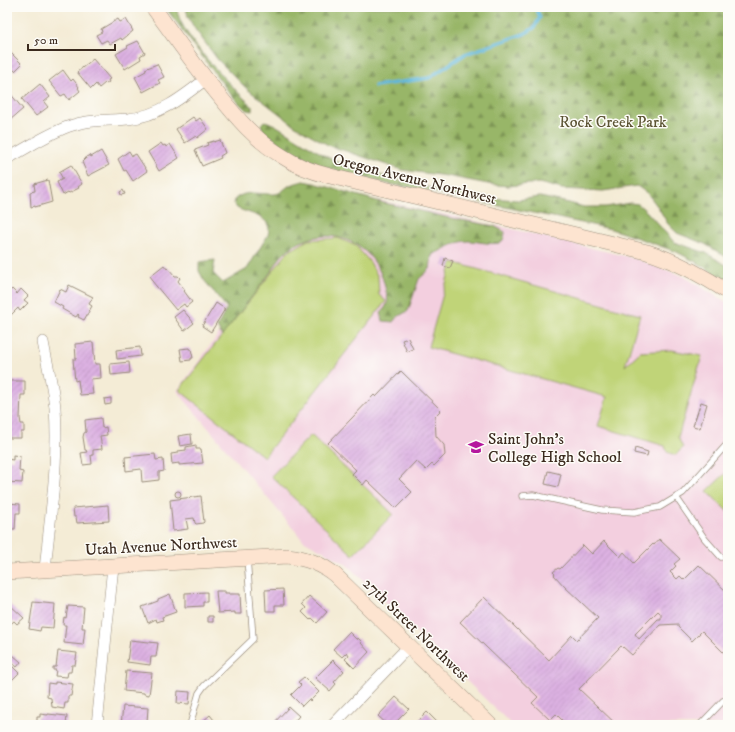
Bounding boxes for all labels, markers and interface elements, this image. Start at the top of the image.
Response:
scale bar [28,26,115,52]
text: 50 m [34,33,58,48]
park label: Rock Creek Park [559,112,667,132]
street label: Oregon Avenue Northwest [331,149,499,209]
place label: Saint John's College High School [488,429,622,467]
school or university icon: Saint John's College High School [467,438,485,456]
street label: Utah Avenue Northwest [84,532,238,560]
street label: 27th Street Northwest [359,573,474,686]

